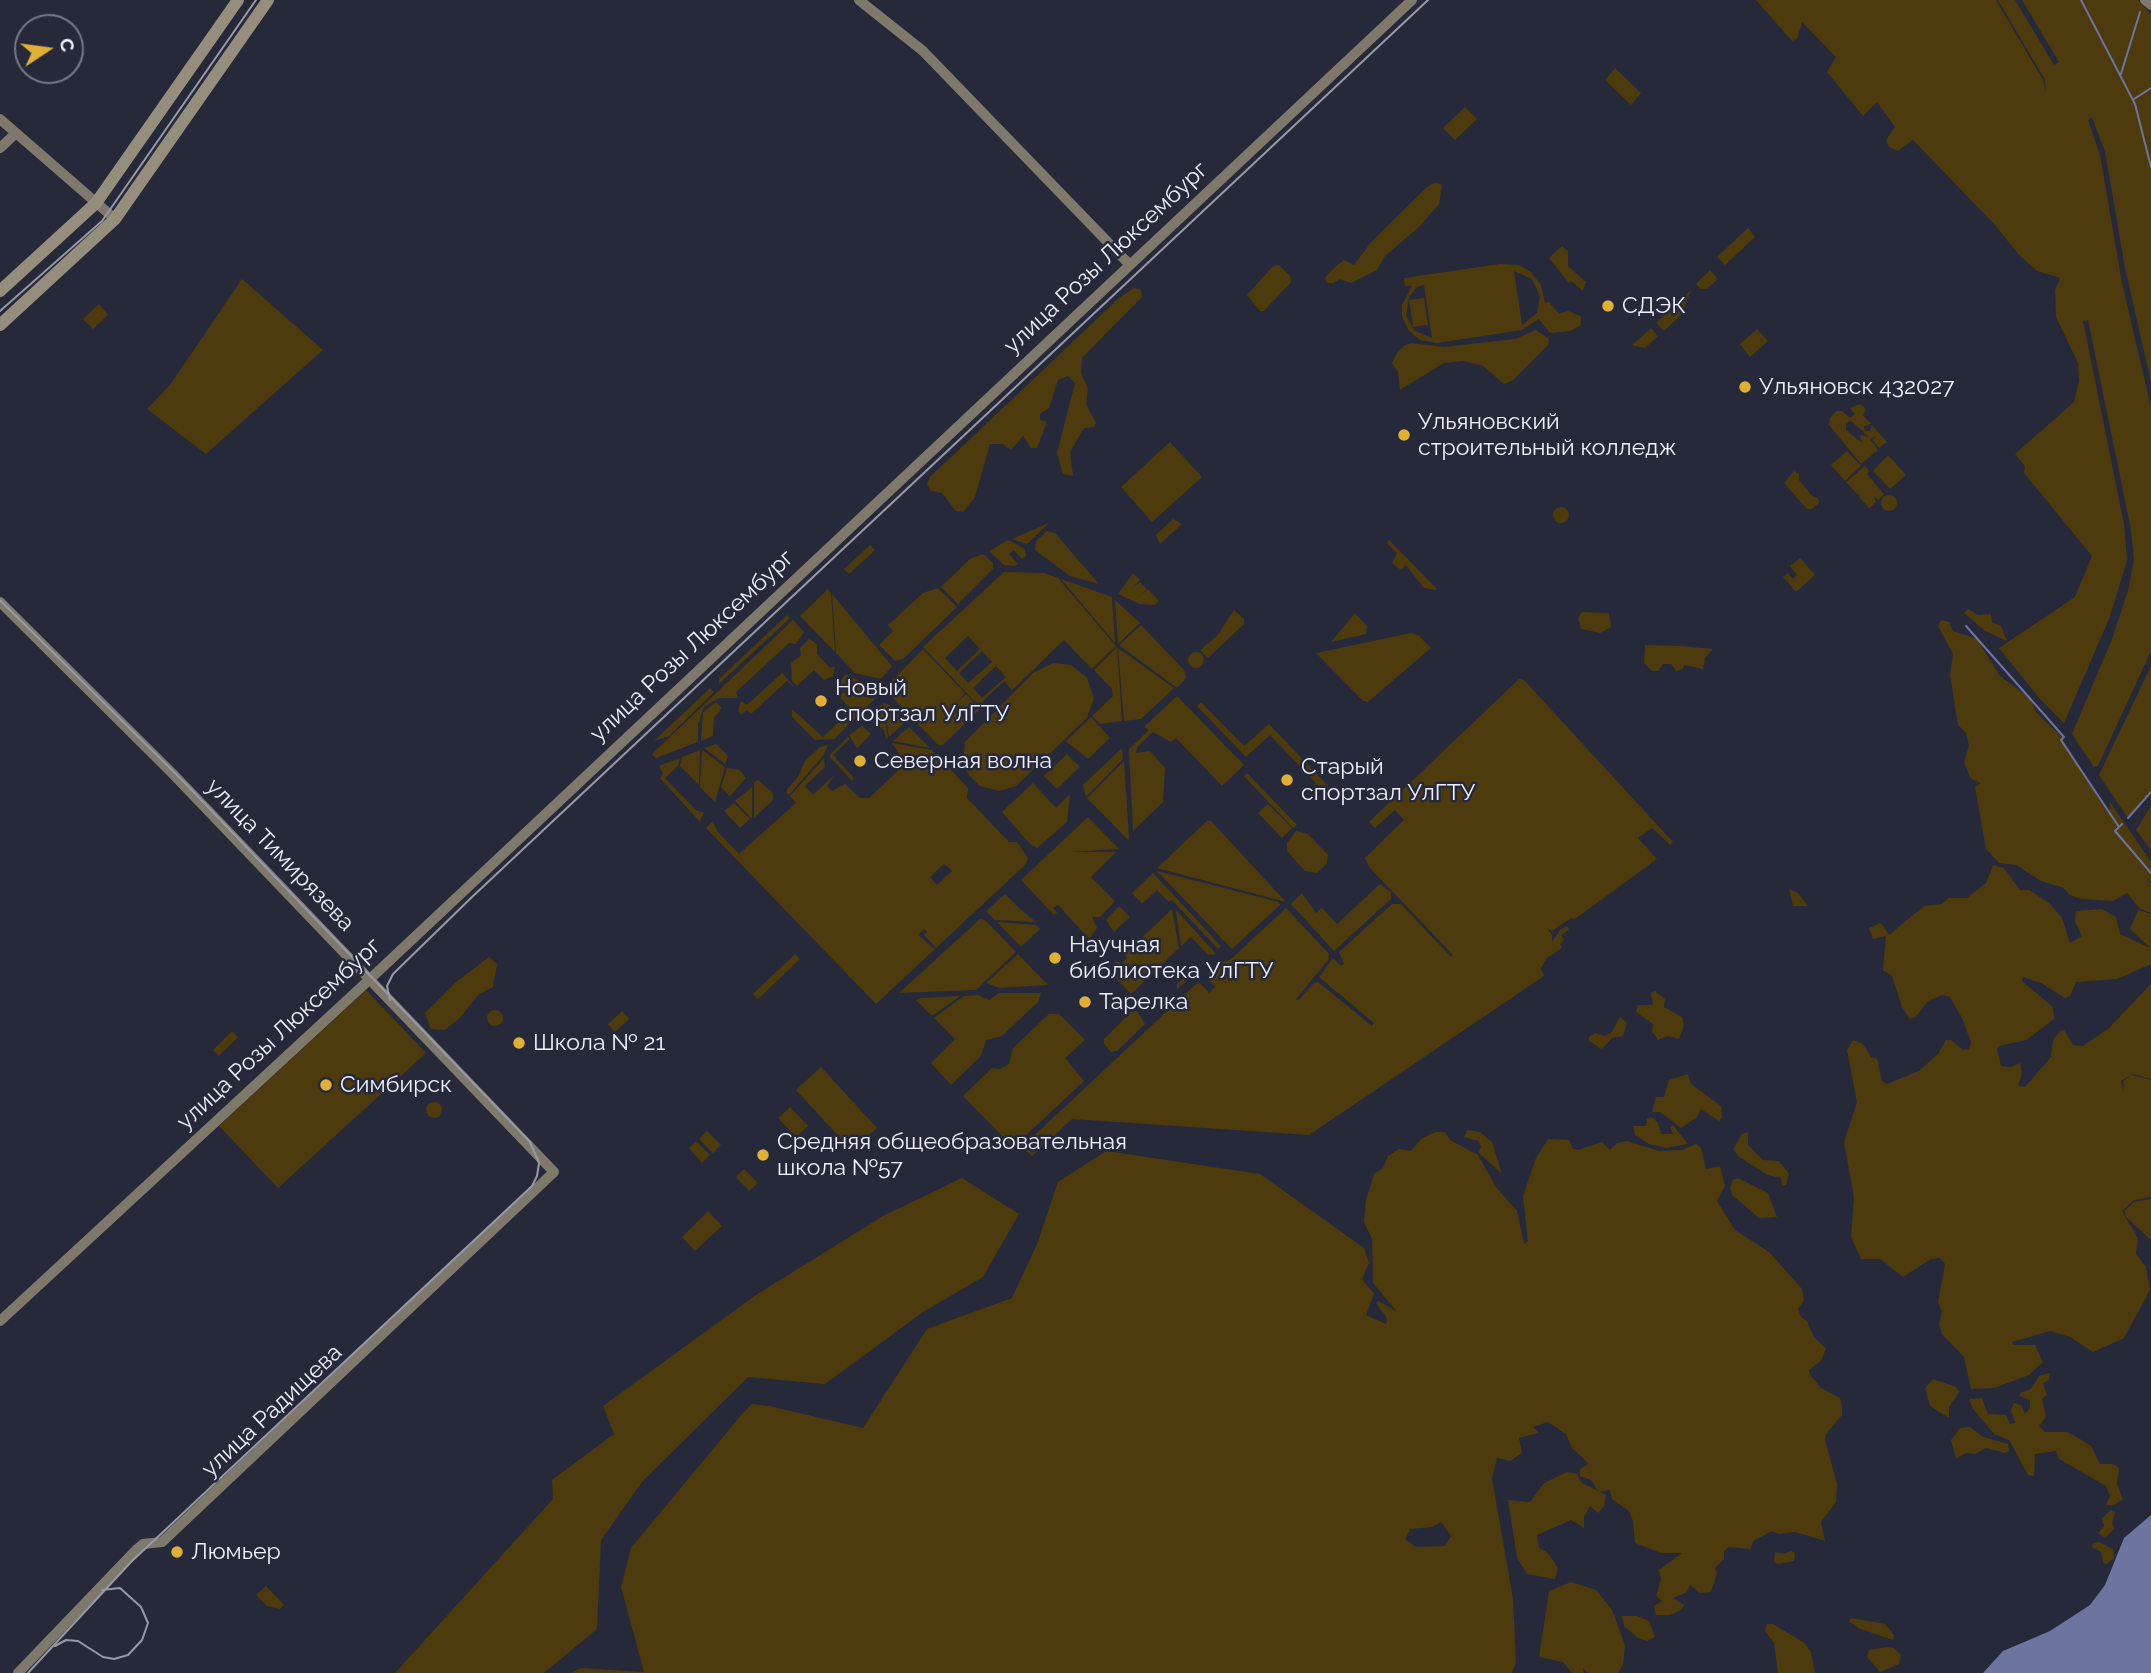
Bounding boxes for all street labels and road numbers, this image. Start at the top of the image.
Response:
street label: улица Розы Люксембург [998,156,1214,360]
street label: улица Розы Люксембург [584,544,800,748]
street label: улица Тимирязева [200,773,360,937]
street label: улица Розы Люксембург [171,932,387,1136]
street label: улица Радищева [196,1339,348,1483]

